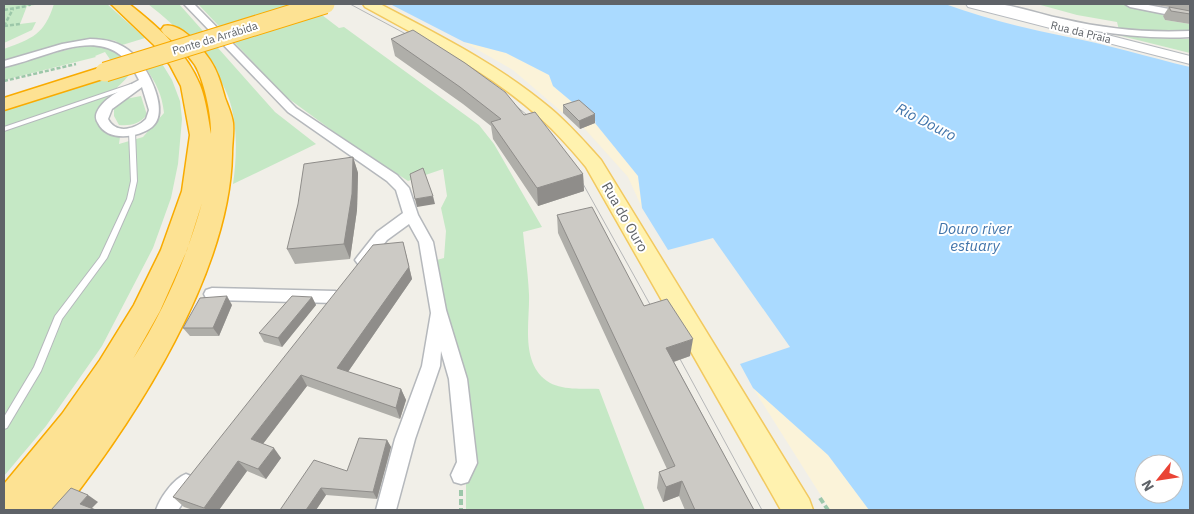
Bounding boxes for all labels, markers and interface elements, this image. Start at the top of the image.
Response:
street label: Ponte da Arrábida [171,18,259,58]
street label: Rua da Praia [1049,18,1113,46]
water label: Rio Douro [893,98,960,145]
street label: Rua do Ouro [598,179,652,255]
water label: Douro river estuary [938,219,1012,255]
north arrow [1134,454,1184,504]
text: N [1137,477,1158,494]

